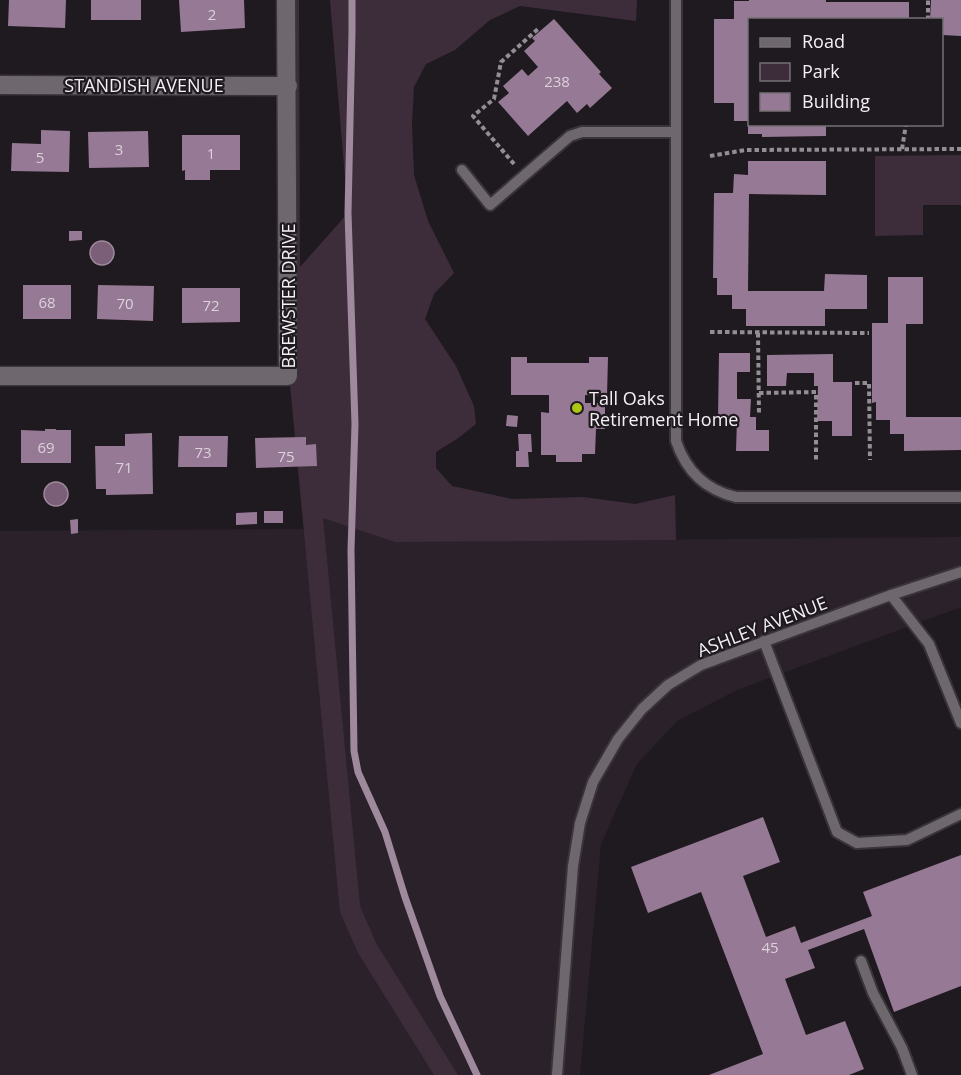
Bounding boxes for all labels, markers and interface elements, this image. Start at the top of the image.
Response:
house number: 2 [208,4,216,24]
legend [748,18,943,126]
text: Road [802,29,845,53]
text: Park [802,59,840,83]
house number: 238 [544,71,570,91]
street label: STANDISH AVENUE [64,73,224,97]
text: Building [802,89,870,113]
house number: 3 [115,139,123,159]
house number: 1 [207,143,215,163]
house number: 5 [36,147,44,167]
street label: BREWSTER DRIVE [276,224,300,368]
house number: 68 [38,292,56,312]
house number: 70 [116,293,134,313]
house number: 72 [202,295,220,315]
place label: Tall Oaks Retirement Home [589,386,738,431]
marker: Tall Oaks Retirement Home [570,401,584,415]
house number: 69 [37,437,55,457]
house number: 73 [194,442,212,462]
house number: 75 [277,446,295,466]
house number: 71 [115,457,133,477]
street label: ASHLEY AVENUE [694,590,830,662]
house number: 45 [761,937,779,957]

